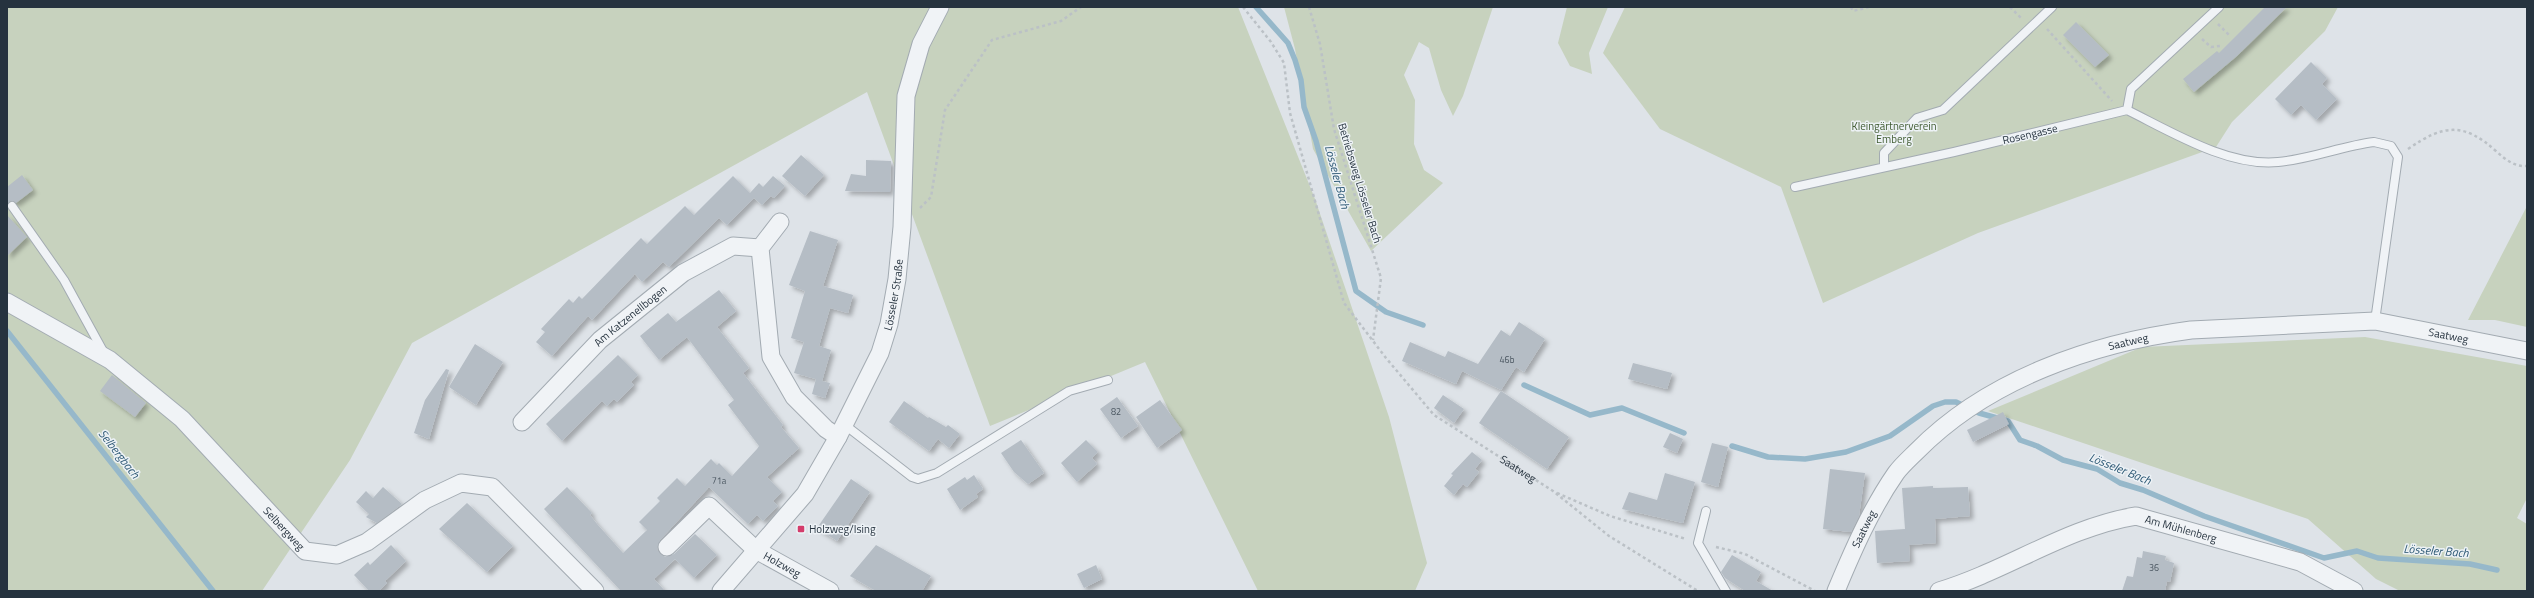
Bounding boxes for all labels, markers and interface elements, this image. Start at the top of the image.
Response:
park label: Kleingärtnerverein Emberg [1851,118,1937,147]
street label: Rosengasse [2001,120,2060,148]
street label: Betriebsweg Lösseler Bach [1334,121,1386,245]
water label: Lösseler Bach [1320,143,1355,212]
street label: Lösseler Straße [879,258,907,333]
street label: Am Katzenellbogen [590,281,670,350]
street label: Saatweg [2427,324,2470,347]
street label: Saatweg [2107,329,2150,354]
house number: 46b [1500,353,1515,366]
house number: 82 [1111,405,1121,418]
water label: Selbergbach [94,425,145,483]
water label: Lösseler Bach [2086,448,2155,490]
street label: Saatweg [1497,451,1540,487]
house number: 71a [712,474,727,487]
street label: Selbergweg [260,503,309,554]
street label: Saatweg [1848,507,1880,550]
street label: Am Mühlenberg [2143,511,2219,546]
place label: Holzweg/Ising [809,521,876,537]
marker: Holzweg/Ising [796,524,806,534]
water label: Lösseler Bach [2403,539,2470,562]
street label: Holzweg [761,548,804,581]
house number: 36 [2149,561,2159,574]

